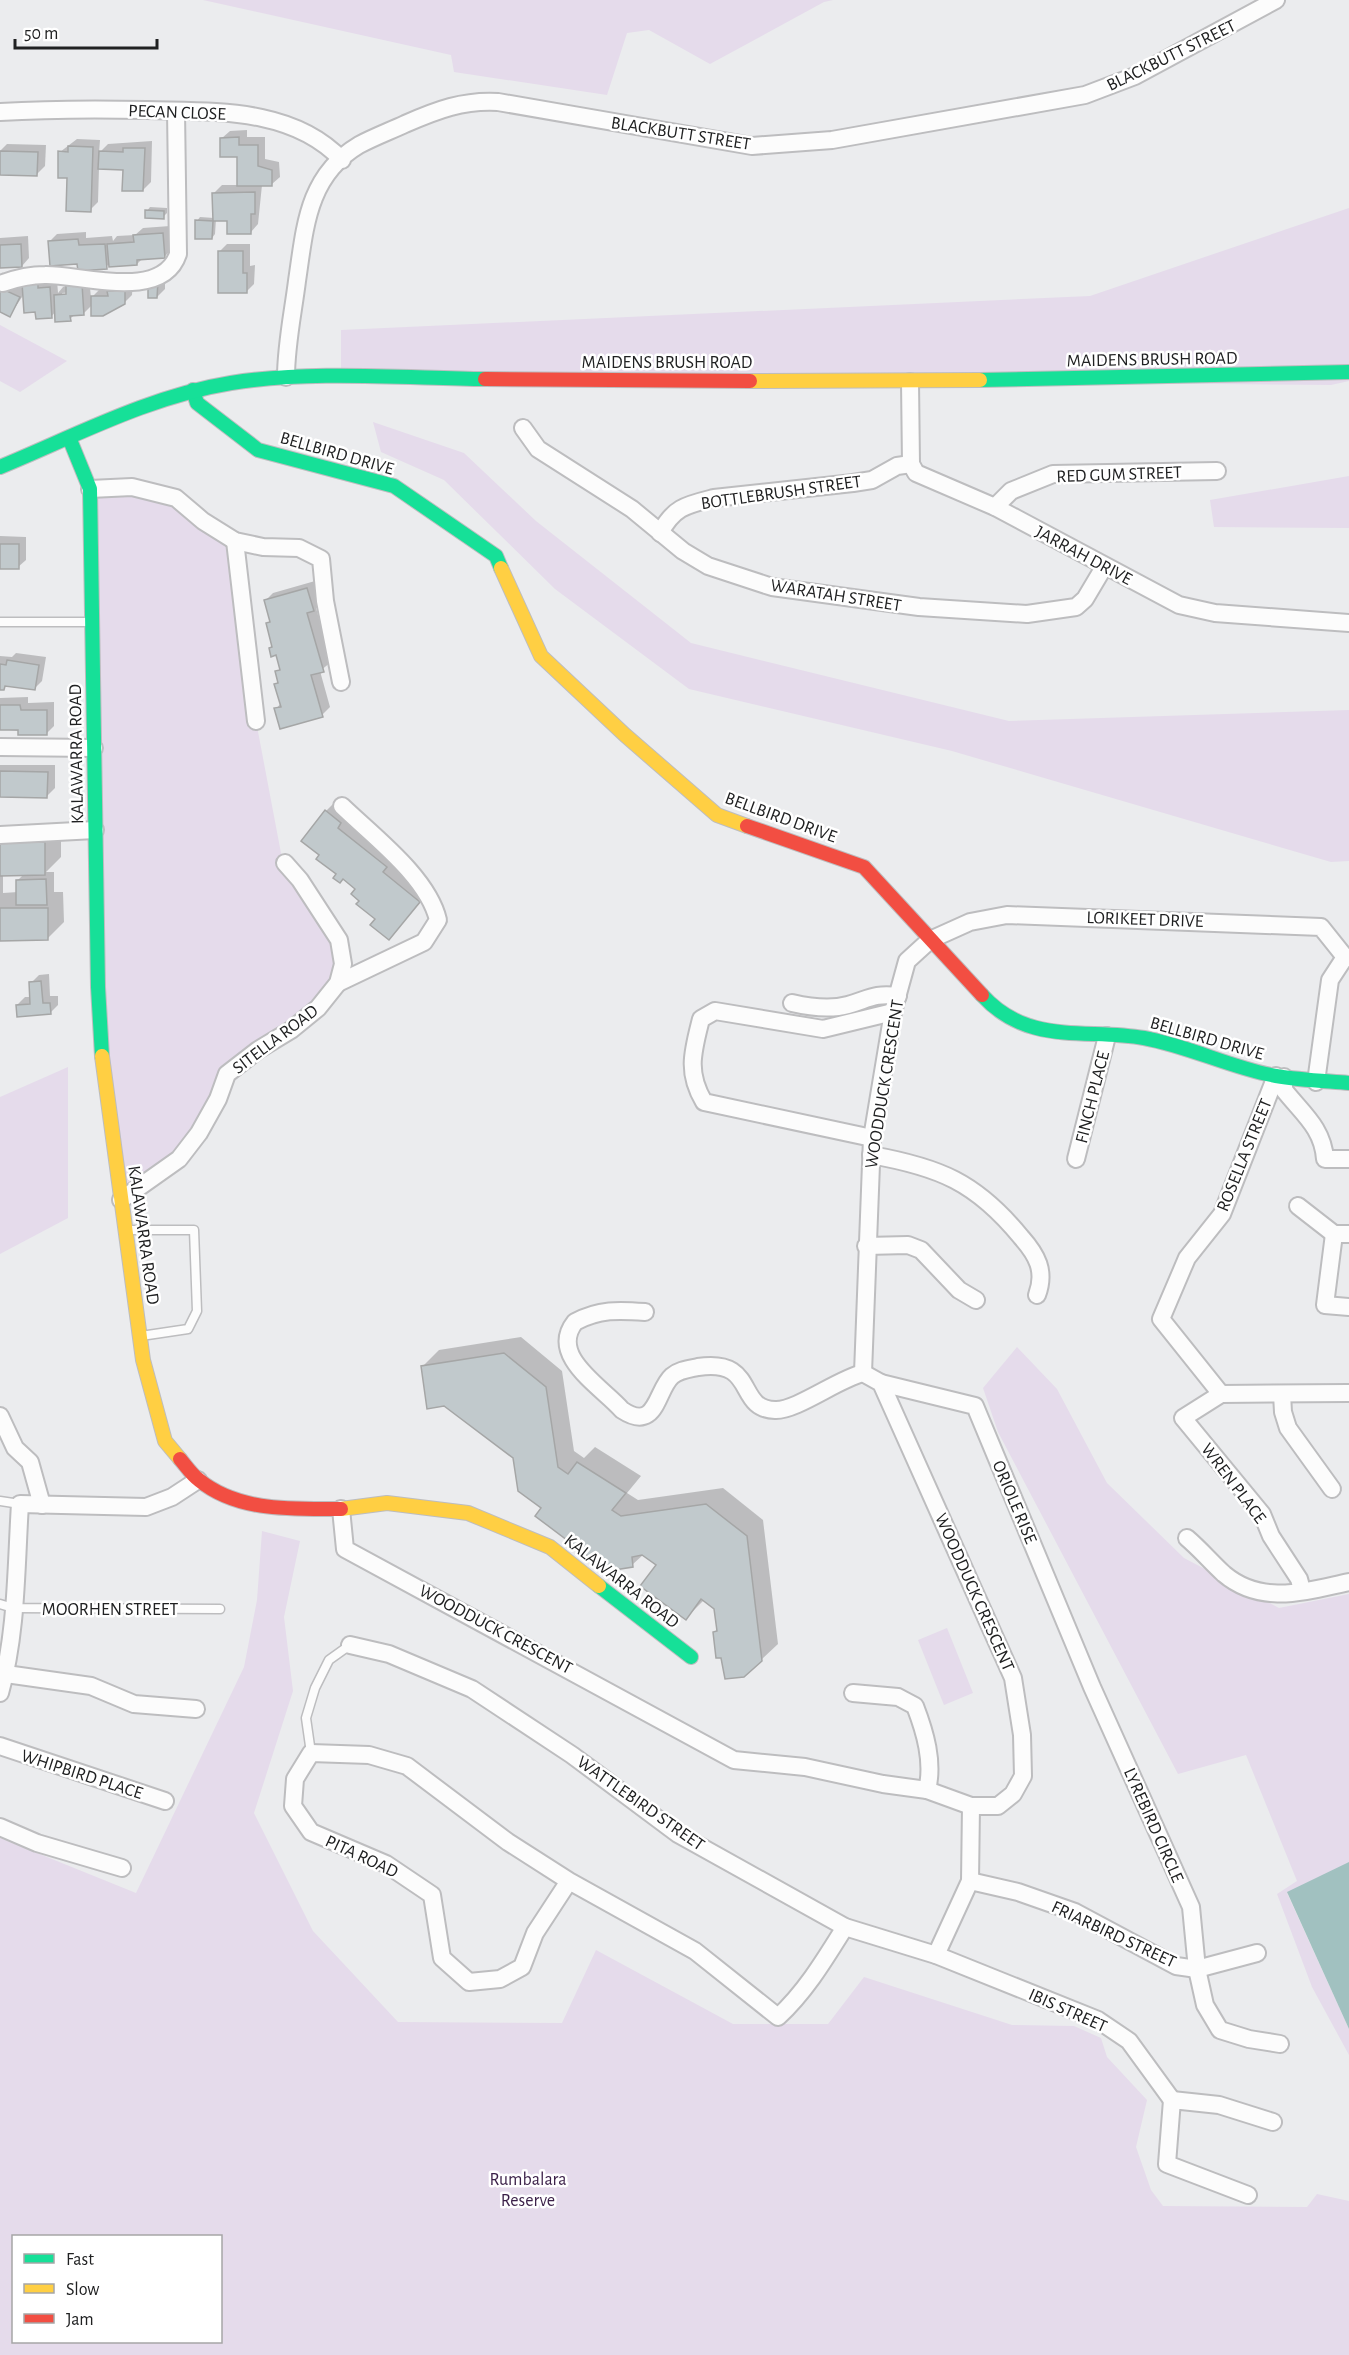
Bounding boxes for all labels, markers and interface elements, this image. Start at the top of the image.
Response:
scale bar [15,12,158,50]
street label: BLACKBUTT STREET [1104,17,1239,95]
text: 50 m [24,25,58,43]
street label: PECAN CLOSE [128,102,226,124]
street label: BLACKBUTT STREET [610,114,752,154]
street label: MAIDENS BRUSH ROAD [1066,350,1238,370]
street label: MAIDENS BRUSH ROAD [582,354,752,372]
street label: BELLBIRD DRIVE [278,429,396,479]
street label: RED GUM STREET [1056,464,1182,486]
street label: BOTTLEBRUSH STREET [700,473,863,513]
street label: JARRAH DRIVE [1032,523,1135,589]
street label: WARATAH STREET [769,577,903,615]
street label: KALAWARRA ROAD [67,684,87,824]
street label: BELLBIRD DRIVE [722,789,839,847]
street label: LORIKEET DRIVE [1086,909,1204,931]
street label: WOODDUCK CRESCENT [863,998,907,1170]
street label: SITELLA ROAD [229,1002,322,1078]
street label: BELLBIRD DRIVE [1148,1014,1266,1064]
street label: FINCH PLACE [1073,1049,1113,1145]
street label: ROSELLA STREET [1214,1096,1276,1214]
street label: KALAWARRA ROAD [124,1164,162,1306]
street label: WREN PLACE [1197,1440,1269,1527]
street label: ORIOLE RISE [989,1458,1040,1547]
street label: WOODDUCK CRESCENT [931,1511,1017,1674]
street label: KALAWARRA ROAD [561,1532,682,1632]
street label: WOODDUCK CRESCENT [416,1582,575,1678]
street label: MOORHEN STREET [42,1601,178,1619]
street label: WHIPBIRD PLACE [19,1747,145,1803]
street label: WATTLEBIRD STREET [573,1753,708,1855]
street label: LYREBIRD CIRCLE [1120,1765,1187,1886]
street label: PITA ROAD [322,1832,401,1882]
street label: FRIARBIRD STREET [1048,1898,1179,1972]
street label: IBIS STREET [1026,1986,1110,2036]
park label: Rumbalara Reserve [489,2171,567,2210]
legend [12,2235,222,2343]
text: Fast [66,2251,94,2269]
text: Slow [66,2281,99,2299]
text: Jam [66,2311,94,2329]

